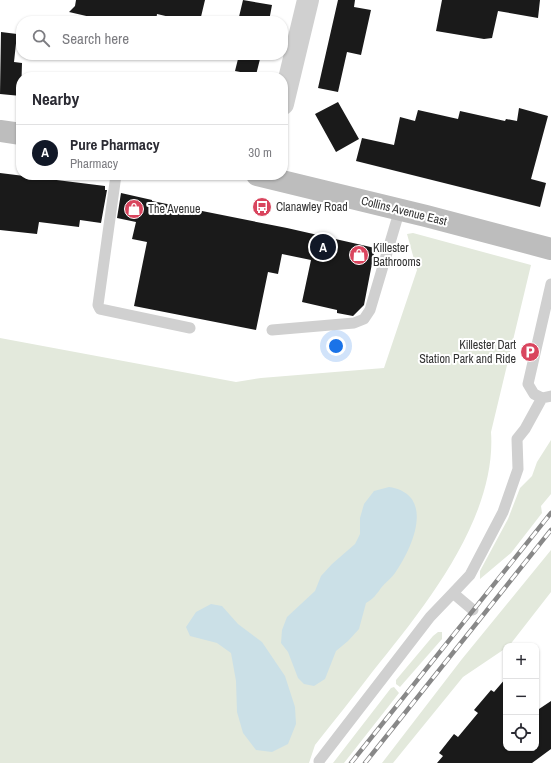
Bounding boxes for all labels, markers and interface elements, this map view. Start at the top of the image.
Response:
search box [16,16,288,60]
icon: search [30,27,52,49]
text: Search here [62,28,129,49]
text: Nearby [32,87,79,110]
text: Pure Pharmacy [70,134,160,155]
text: A [41,144,49,161]
text: 30 m [248,144,272,161]
text: Pharmacy [70,155,118,172]
street label: Collins Avenue East [359,193,449,229]
bus stop icon: Clanawley Road [251,196,273,218]
shop icon: The Avenue [123,198,145,220]
place label: Clanawley Road [276,199,348,215]
place label: The Avenue [148,201,200,217]
pin: A [310,232,336,262]
place label: Killester Bathrooms [373,240,421,270]
shop icon: Killester Bathrooms [348,244,370,266]
your location [326,336,346,356]
place label: Killester Dart Station Park and Ride [419,337,516,367]
parking icon: Killester Dart Station Park and Ride [519,341,541,363]
map controls [503,643,539,751]
button: + [503,643,539,679]
button: − [503,679,539,715]
button: locate [503,715,539,751]

